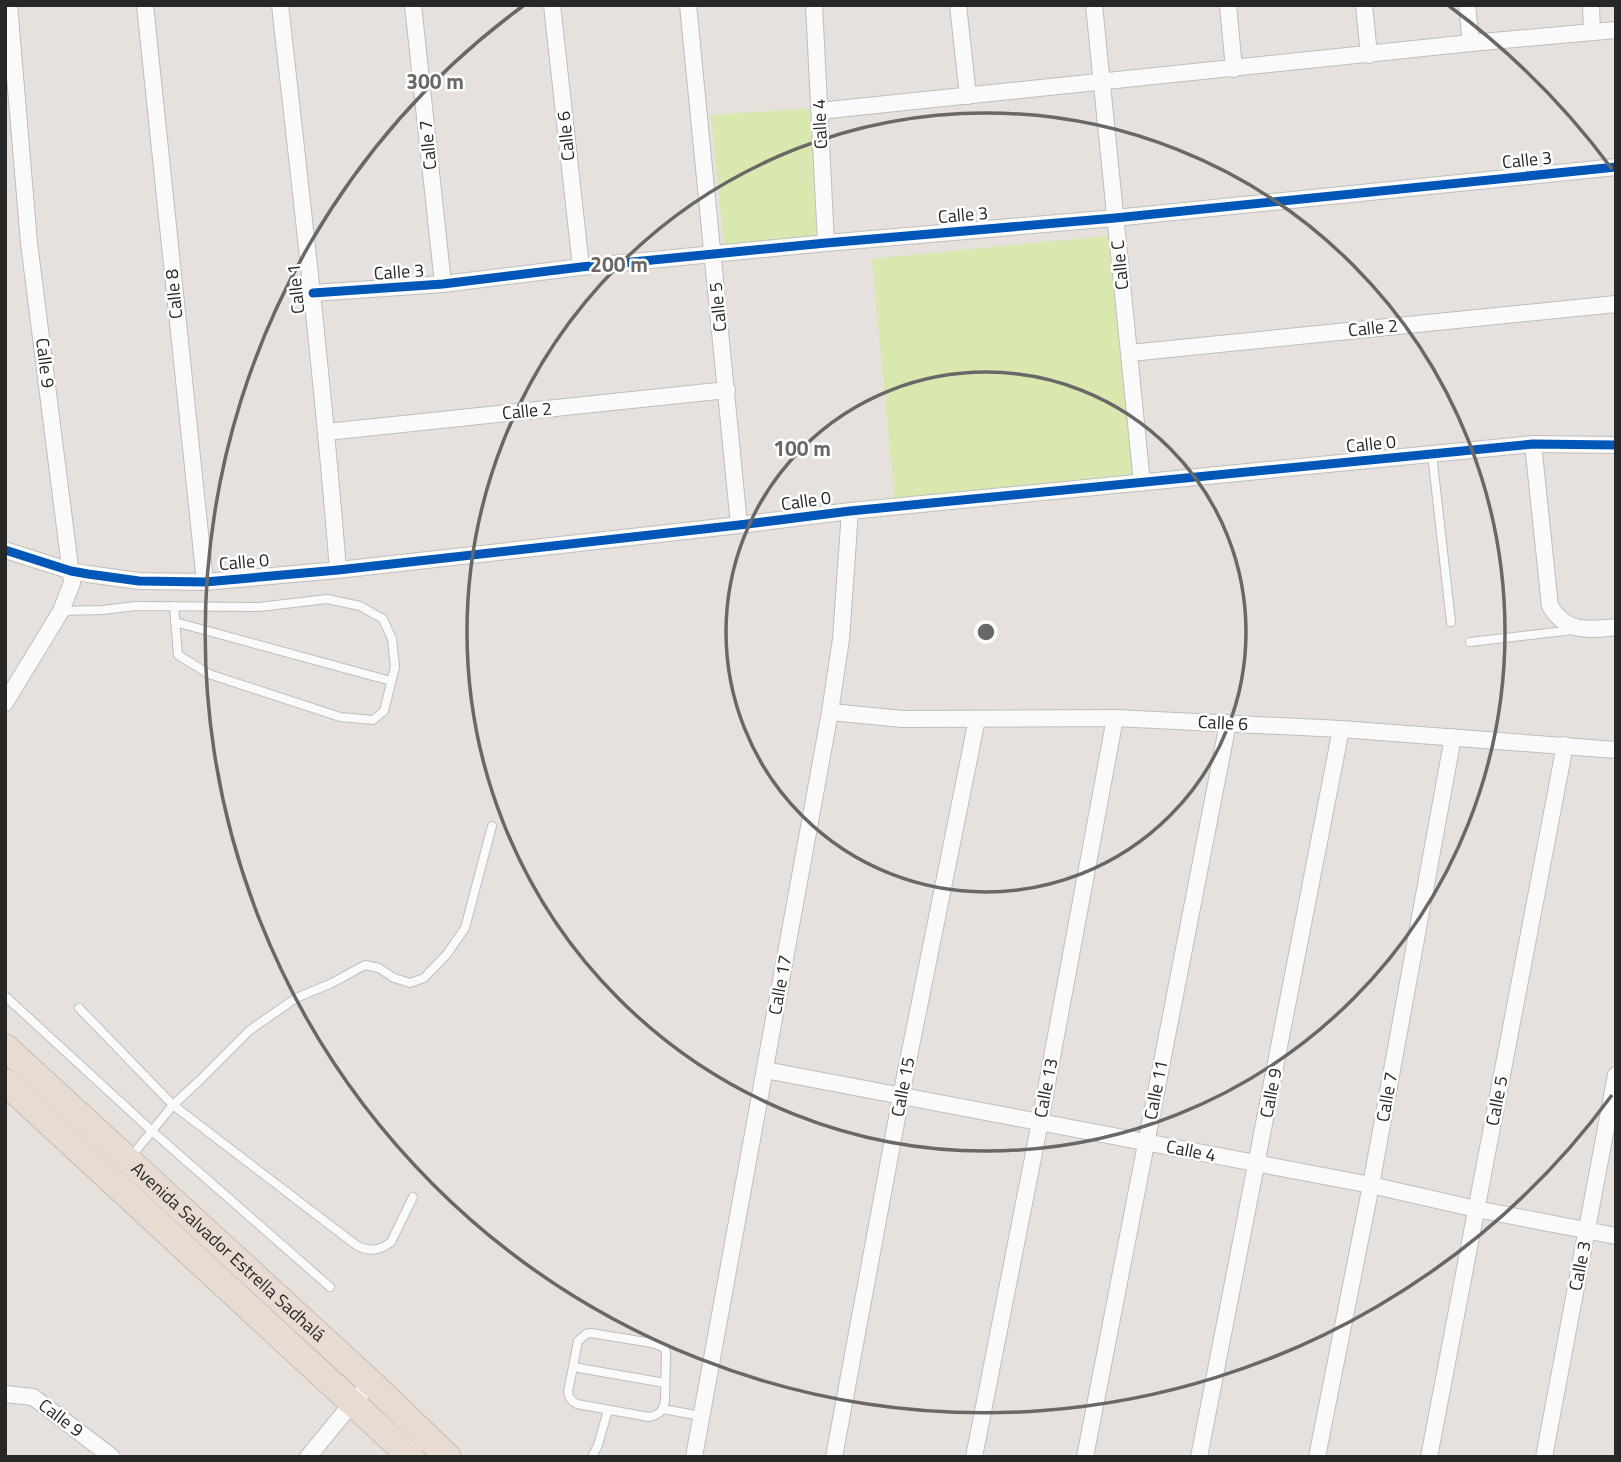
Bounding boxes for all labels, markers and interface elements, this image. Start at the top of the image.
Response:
text: 300 m [406,65,464,97]
street label: Calle 4 [805,98,834,150]
street label: Calle 6 [549,110,582,162]
street label: Calle 7 [411,119,444,171]
street label: Calle 3 [1501,143,1553,176]
street label: Calle 3 [937,199,989,230]
street label: Calle C [1103,239,1136,291]
text: 200 m [590,248,648,280]
street label: Calle 3 [373,256,425,287]
street label: Calle 1 [279,263,312,315]
street label: Calle 8 [157,268,190,320]
street label: Calle 5 [701,281,734,333]
street label: Calle 2 [1347,311,1399,344]
street label: Calle 9 [29,336,62,390]
street label: Calle 2 [501,394,553,427]
street label: Calle 0 [1345,427,1397,460]
text: 100 m [773,432,831,464]
street label: Calle 0 [779,484,833,517]
street label: Calle 0 [218,546,270,577]
centre of rings [974,620,998,644]
street label: Calle 6 [1197,708,1249,737]
street label: Calle 17 [761,953,798,1017]
street label: Calle 15 [884,1055,922,1119]
street label: Calle 13 [1027,1056,1065,1120]
street label: Calle 11 [1137,1058,1175,1122]
street label: Calle 9 [1252,1066,1289,1120]
street label: Calle 7 [1369,1070,1404,1124]
street label: Calle 5 [1478,1074,1515,1128]
street label: Calle 4 [1164,1132,1218,1169]
street label: Avenida Salvador Estrella Sadhalá [125,1155,332,1348]
street label: Calle 3 [1561,1239,1598,1293]
street label: Calle 9 [33,1392,89,1444]

